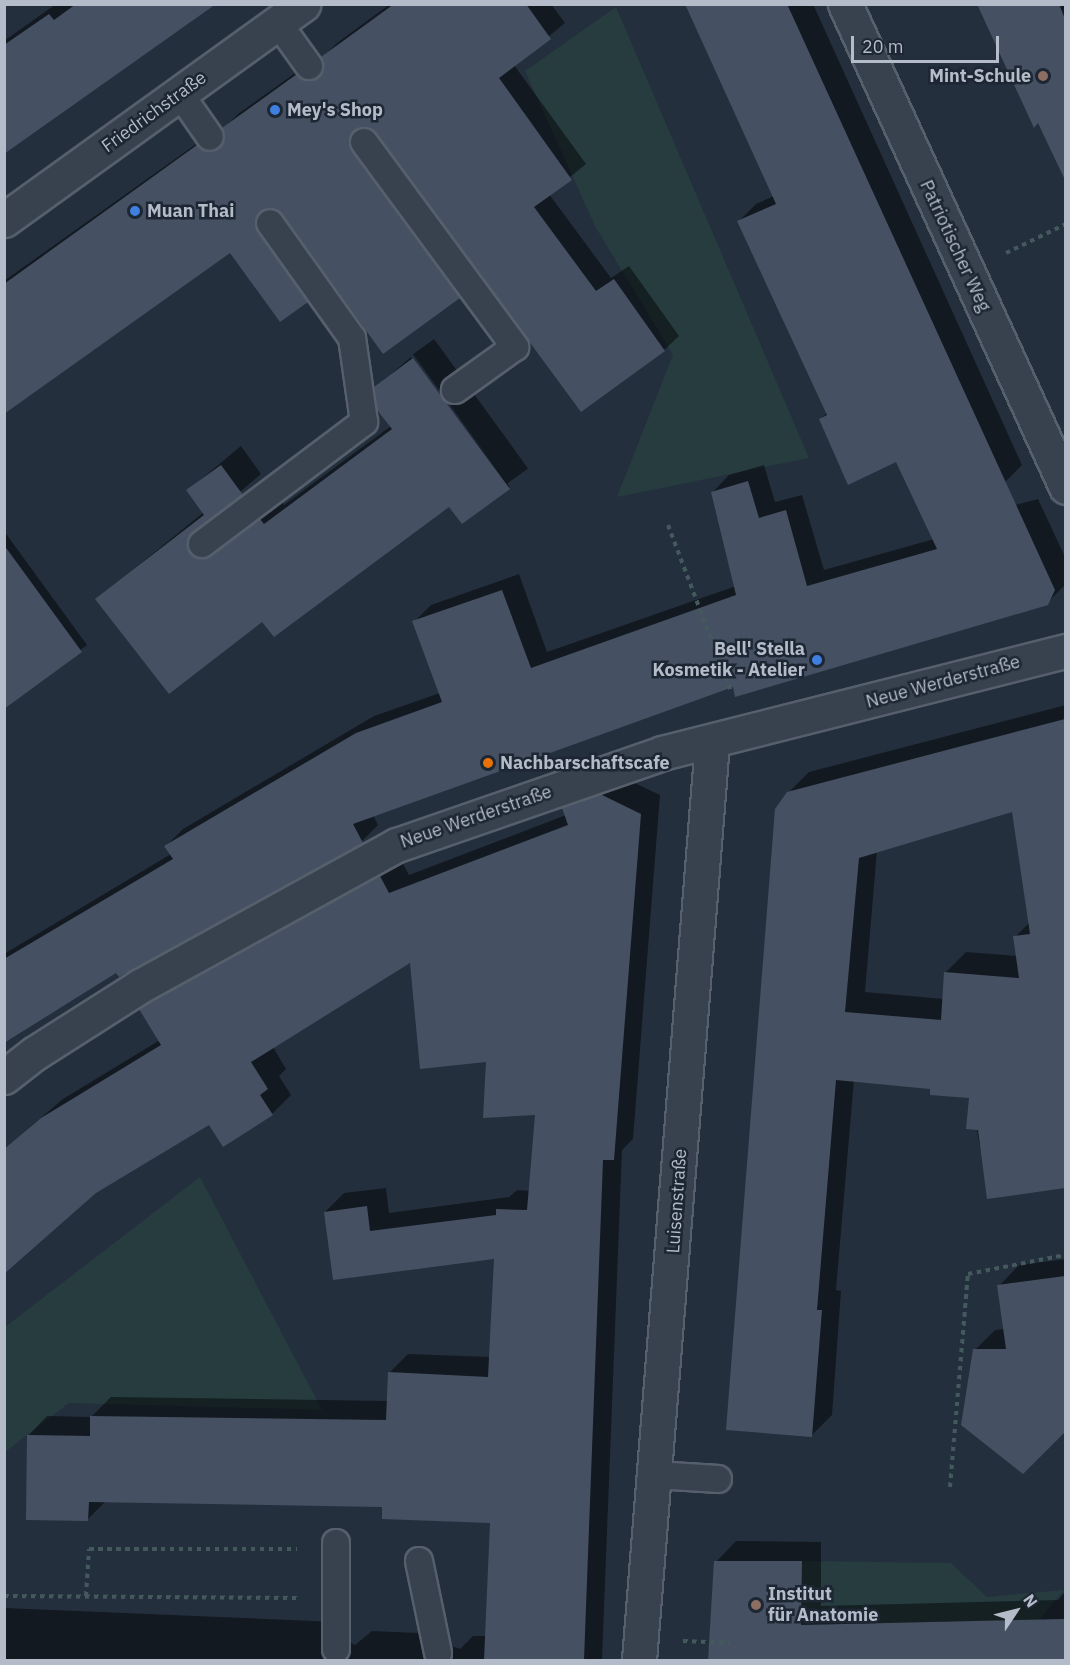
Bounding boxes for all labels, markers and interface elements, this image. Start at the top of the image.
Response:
scale bar [854,24,1002,62]
text: 20 m [862,35,904,58]
place label: Mint-Schule [929,65,1031,87]
street label: Friedrichstraße [97,67,211,157]
marker: Mint-Schule [1036,69,1050,83]
place label: Mey's Shop [287,99,383,121]
marker: Mey's Shop [268,103,282,117]
street label: Patriotischer Weg [915,177,995,315]
place label: Muan Thai [147,200,234,222]
marker: Muan Thai [128,204,142,218]
place label: Bell' Stella Kosmetik - Atelier [652,639,805,682]
street label: Neue Werderstraße [864,651,1022,713]
marker: Bell' Stella Kosmetik - Atelier [810,653,824,667]
place label: Nachbarschaftscafe [500,752,670,774]
marker: Nachbarschaftscafe [481,756,495,770]
street label: Neue Werderstraße [398,781,554,853]
street label: Luisenstraße [663,1148,691,1254]
north arrow [986,1581,1046,1641]
place label: Institut für Anatomie [768,1584,878,1626]
text: N [1019,1590,1042,1611]
marker: Institut für Anatomie [749,1598,763,1612]

